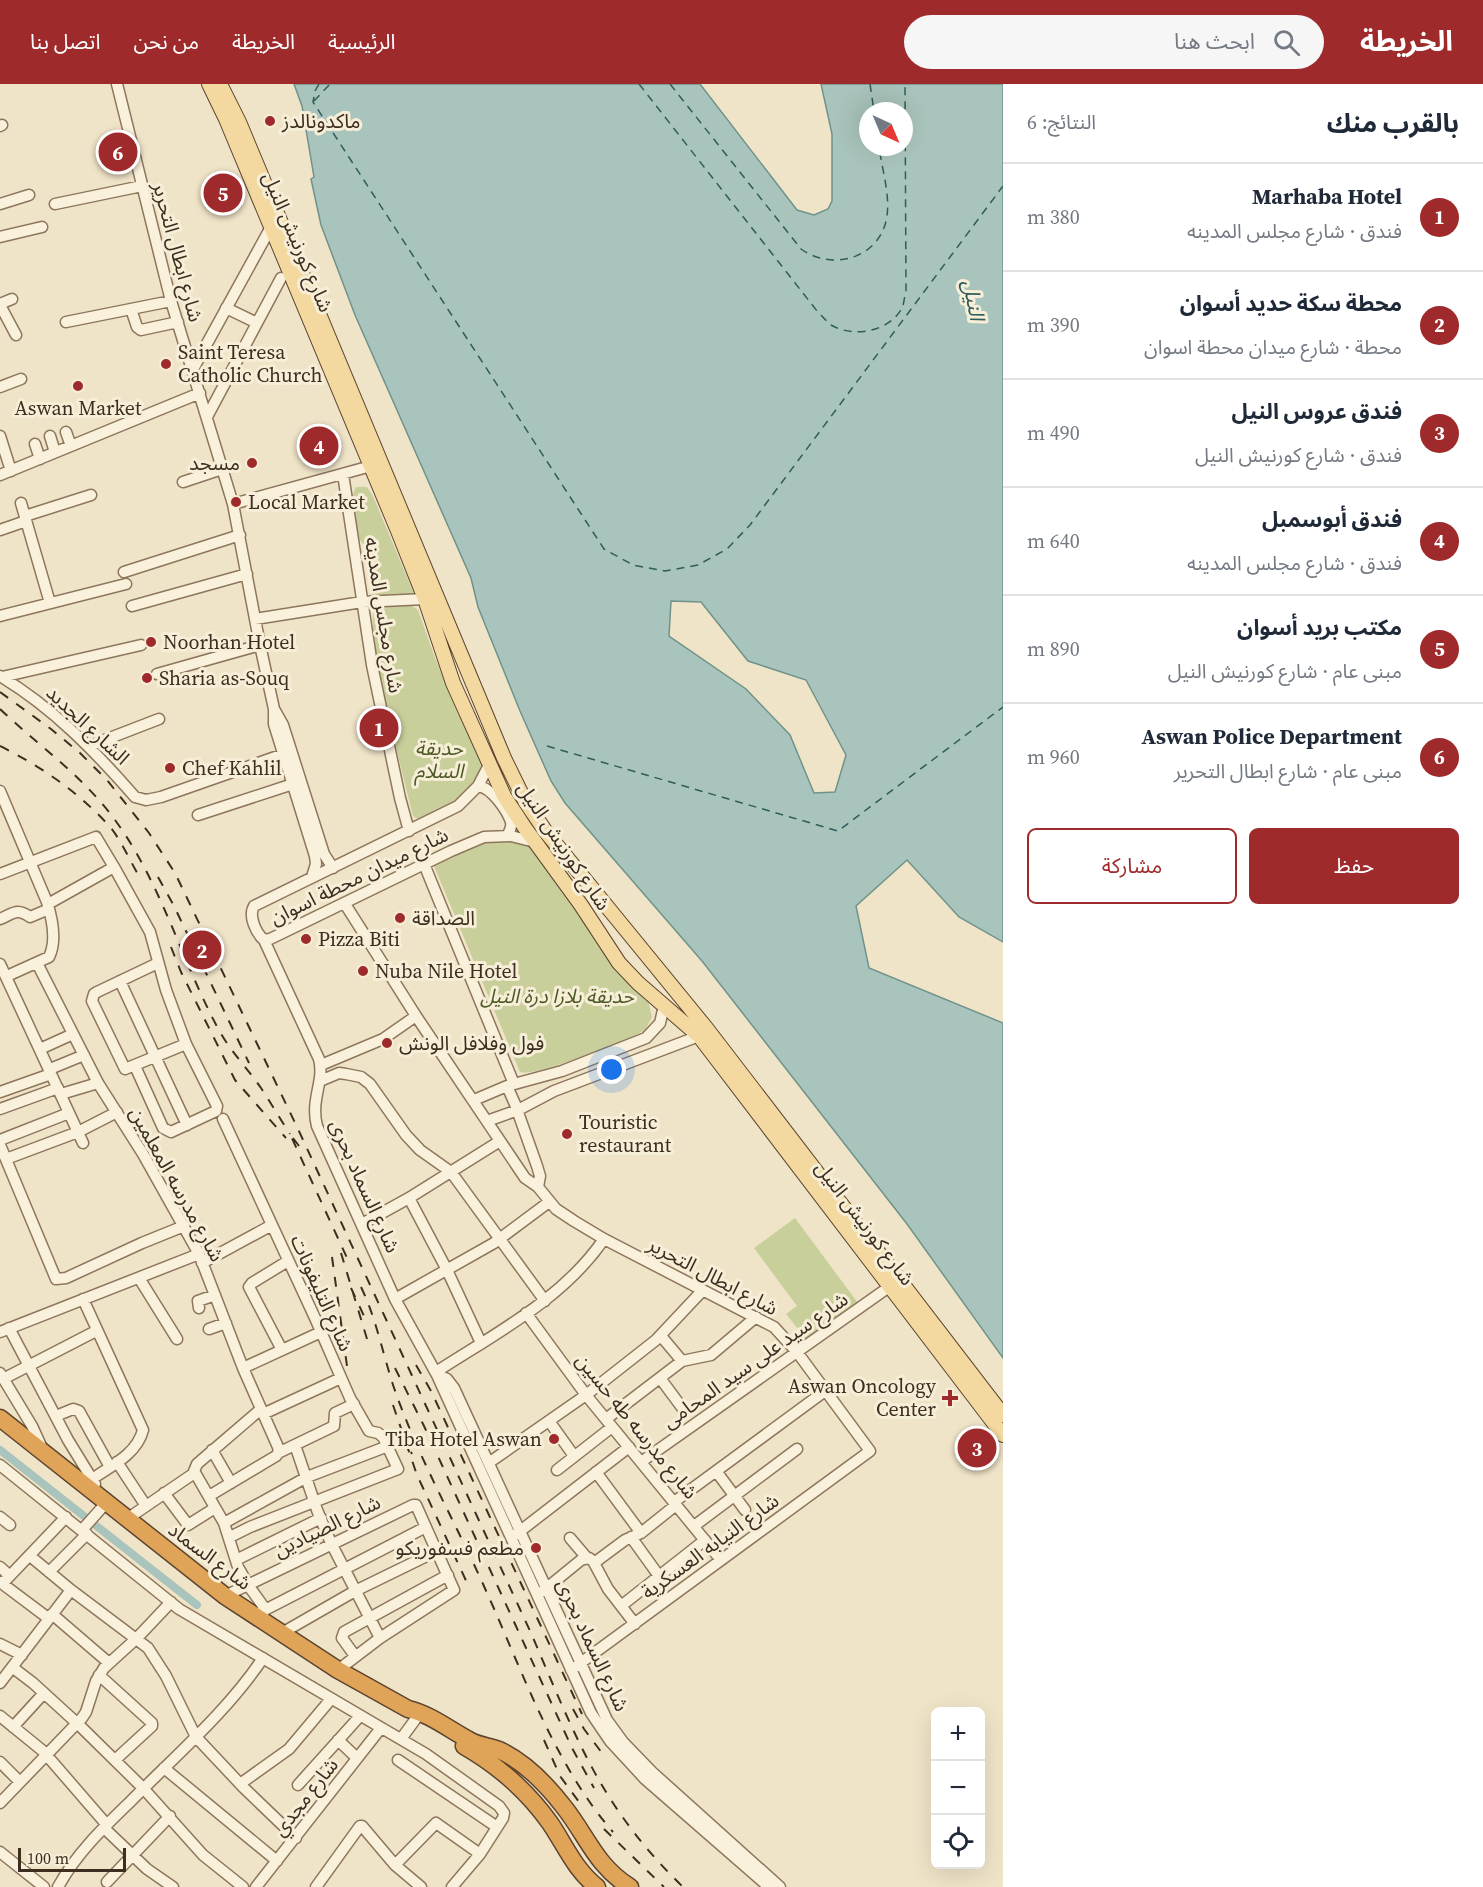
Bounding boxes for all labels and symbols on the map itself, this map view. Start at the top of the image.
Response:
north arrow [859,102,913,156]
place label: ماكدونالدز [281,107,361,135]
marker: ماكدونالدز [263,114,277,128]
pin: 6 [98,130,138,174]
street label: شارع كورنيش النيل [255,168,340,317]
pin: 5 [204,170,242,216]
street label: شارع ابطال التحرير [145,178,210,325]
water label: النيل [956,277,993,325]
place label: Saint Teresa Catholic Church [178,338,322,389]
marker: Saint Teresa Catholic Church [159,357,173,371]
marker: Aswan Market [71,379,85,393]
place label: Aswan Market [15,394,142,422]
pin: 4 [300,424,338,469]
place label: مسجد [189,449,240,477]
marker: مسجد [245,456,259,470]
place label: Local Market [248,488,365,516]
marker: Local Market [229,495,243,509]
street label: شارع مجلس المدينه [357,535,410,695]
place label: Noorhan Hotel [163,628,295,656]
marker: Noorhan Hotel [144,635,158,649]
place label: Sharia as-Souq [159,664,290,692]
marker: Sharia as-Souq [140,671,154,685]
street label: الشارع الجديد [39,679,136,772]
pin: 1 [360,706,398,750]
park label: حديقة السلام [414,734,466,786]
place label: Chef Kahlil [182,754,282,782]
marker: Chef Kahlil [163,761,177,775]
street label: شارع كورنيش النيل [510,776,617,916]
street label: شارع ميدان محطة اسوان [265,821,453,932]
place label: الصداقة [412,904,475,932]
marker: الصداقة [393,911,407,925]
place label: Pizza Biti [318,925,400,953]
pin: 2 [182,928,222,972]
marker: Pizza Biti [299,932,313,946]
place label: Nuba Nile Hotel [375,957,517,985]
marker: Nuba Nile Hotel [356,964,370,978]
park label: حديقة بلازا درة النيل [480,982,634,1010]
place label: فول وفلافل الونش [399,1029,544,1057]
marker: فول وفلافل الونش [380,1036,394,1050]
your location [597,1055,626,1084]
street label: شارع مدرسه المعلمين [122,1101,231,1267]
place label: Touristic restaurant [579,1108,672,1159]
street label: شارع السماد بحرى [322,1115,407,1258]
marker: Touristic restaurant [560,1127,574,1141]
street label: شارع كورنيش النيل [808,1155,921,1292]
street label: شارع ابطال التحرير [642,1229,783,1323]
street label: شارع التليفونات [283,1230,360,1356]
street label: شارع سيد على سيد المحامى [656,1285,854,1436]
street label: شارع مدرسه طه حسين [569,1347,705,1506]
place label: Aswan Oncology Center [788,1372,937,1423]
marker: Aswan Oncology Center [941,1389,959,1407]
place label: Tiba Hotel Aswan [385,1425,542,1453]
pin: 3 [958,1426,996,1470]
marker: Tiba Hotel Aswan [547,1432,561,1446]
street label: شارع النيابه العسكرية [635,1486,785,1606]
street label: شارع الصيادين [269,1488,386,1565]
street label: شارع السماد [162,1515,257,1597]
place label: مطعم فسفوريكو [395,1534,524,1563]
marker: مطعم فسفوريكو [529,1541,543,1555]
street label: شارع السماد بحرى [549,1574,636,1716]
street label: شارع مجدي [265,1752,346,1843]
scale bar [18,1845,126,1872]

